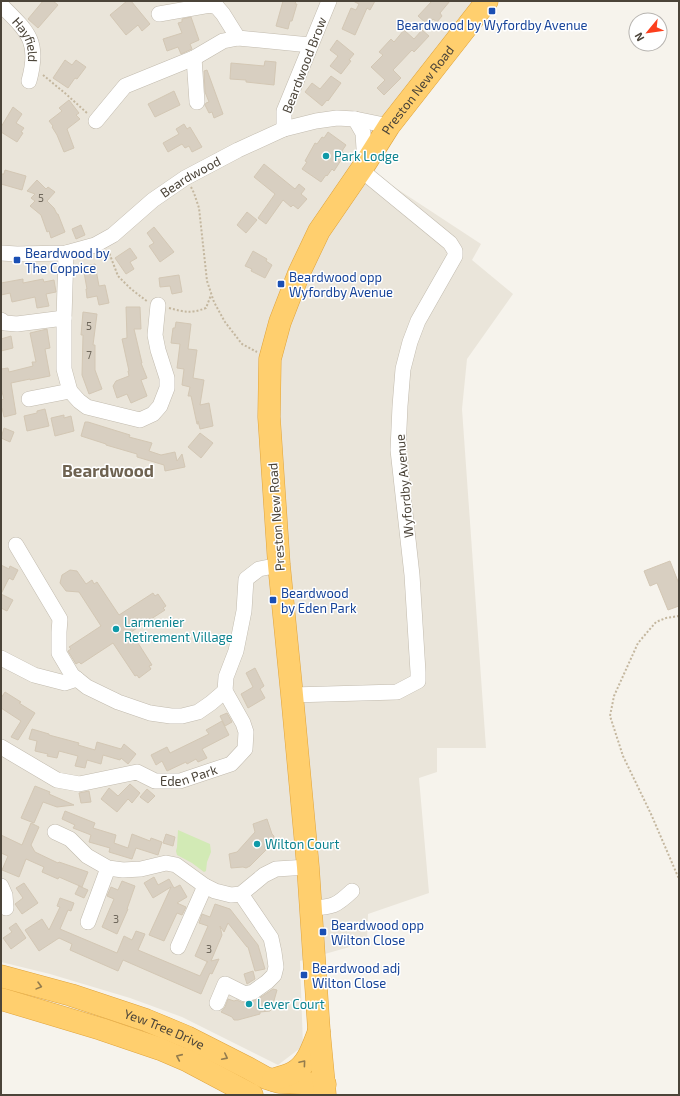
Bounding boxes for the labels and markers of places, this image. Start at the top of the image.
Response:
marker: Beardwood by Wyfordby Avenue [487,6,497,16]
place label: Beardwood by Wyfordby Avenue [396,17,588,33]
place label: Park Lodge [334,148,399,164]
marker: Park Lodge [321,151,331,161]
place label: Beardwood by The Coppice [25,245,110,276]
marker: Beardwood by The Coppice [12,255,22,265]
place label: Beardwood opp Wyfordby Avenue [289,269,393,300]
marker: Beardwood opp Wyfordby Avenue [276,279,286,289]
place label: Beardwood by Eden Park [281,585,357,616]
marker: Beardwood by Eden Park [268,595,278,605]
place label: Larmenier Retirement Village [124,614,233,645]
marker: Larmenier Retirement Village [111,624,121,634]
place label: Wilton Court [265,836,340,852]
marker: Wilton Court [252,839,262,849]
place label: Beardwood opp Wilton Close [331,917,424,948]
marker: Beardwood opp Wilton Close [318,927,328,937]
place label: Beardwood adj Wilton Close [312,960,400,991]
marker: Beardwood adj Wilton Close [299,970,309,980]
place label: Lever Court [257,996,325,1012]
marker: Lever Court [244,999,254,1009]

